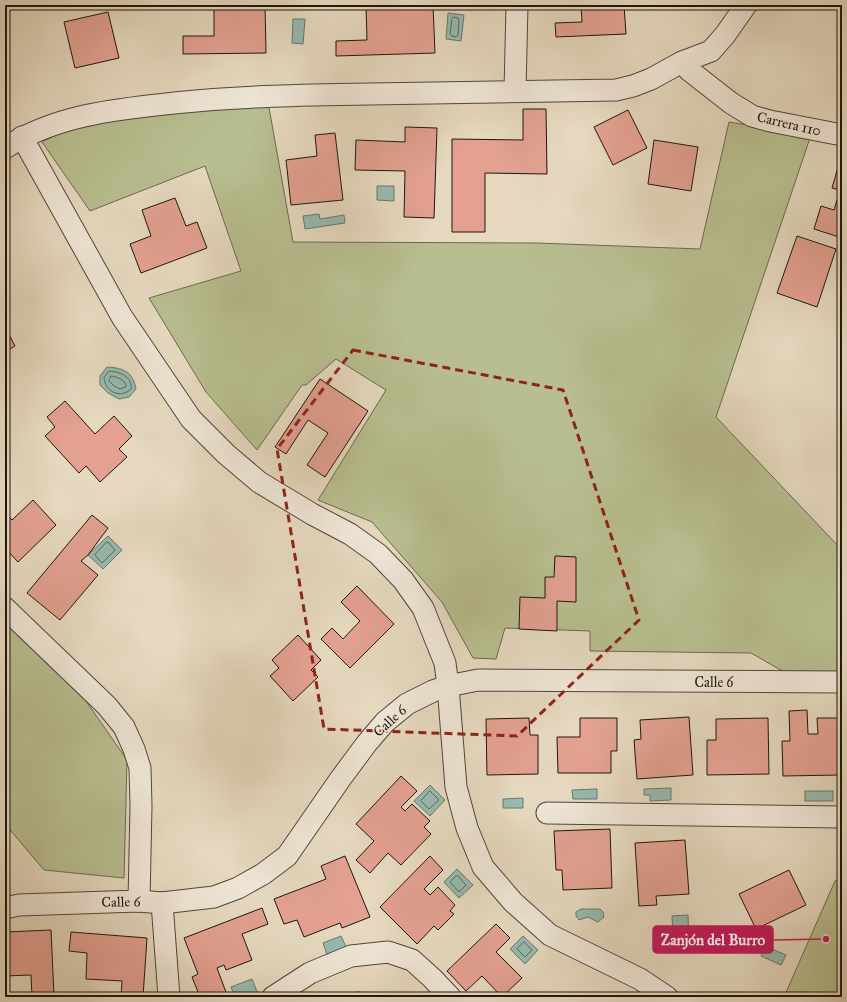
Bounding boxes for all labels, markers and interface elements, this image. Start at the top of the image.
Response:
street label: Carrera 110 [755,108,823,140]
street label: Calle 6 [694,674,734,691]
street label: Calle 6 [370,701,411,741]
street label: Calle 6 [101,893,141,911]
callout: Zanjón del Burro [653,926,773,953]
text: Zanjón del Burro [661,931,765,950]

